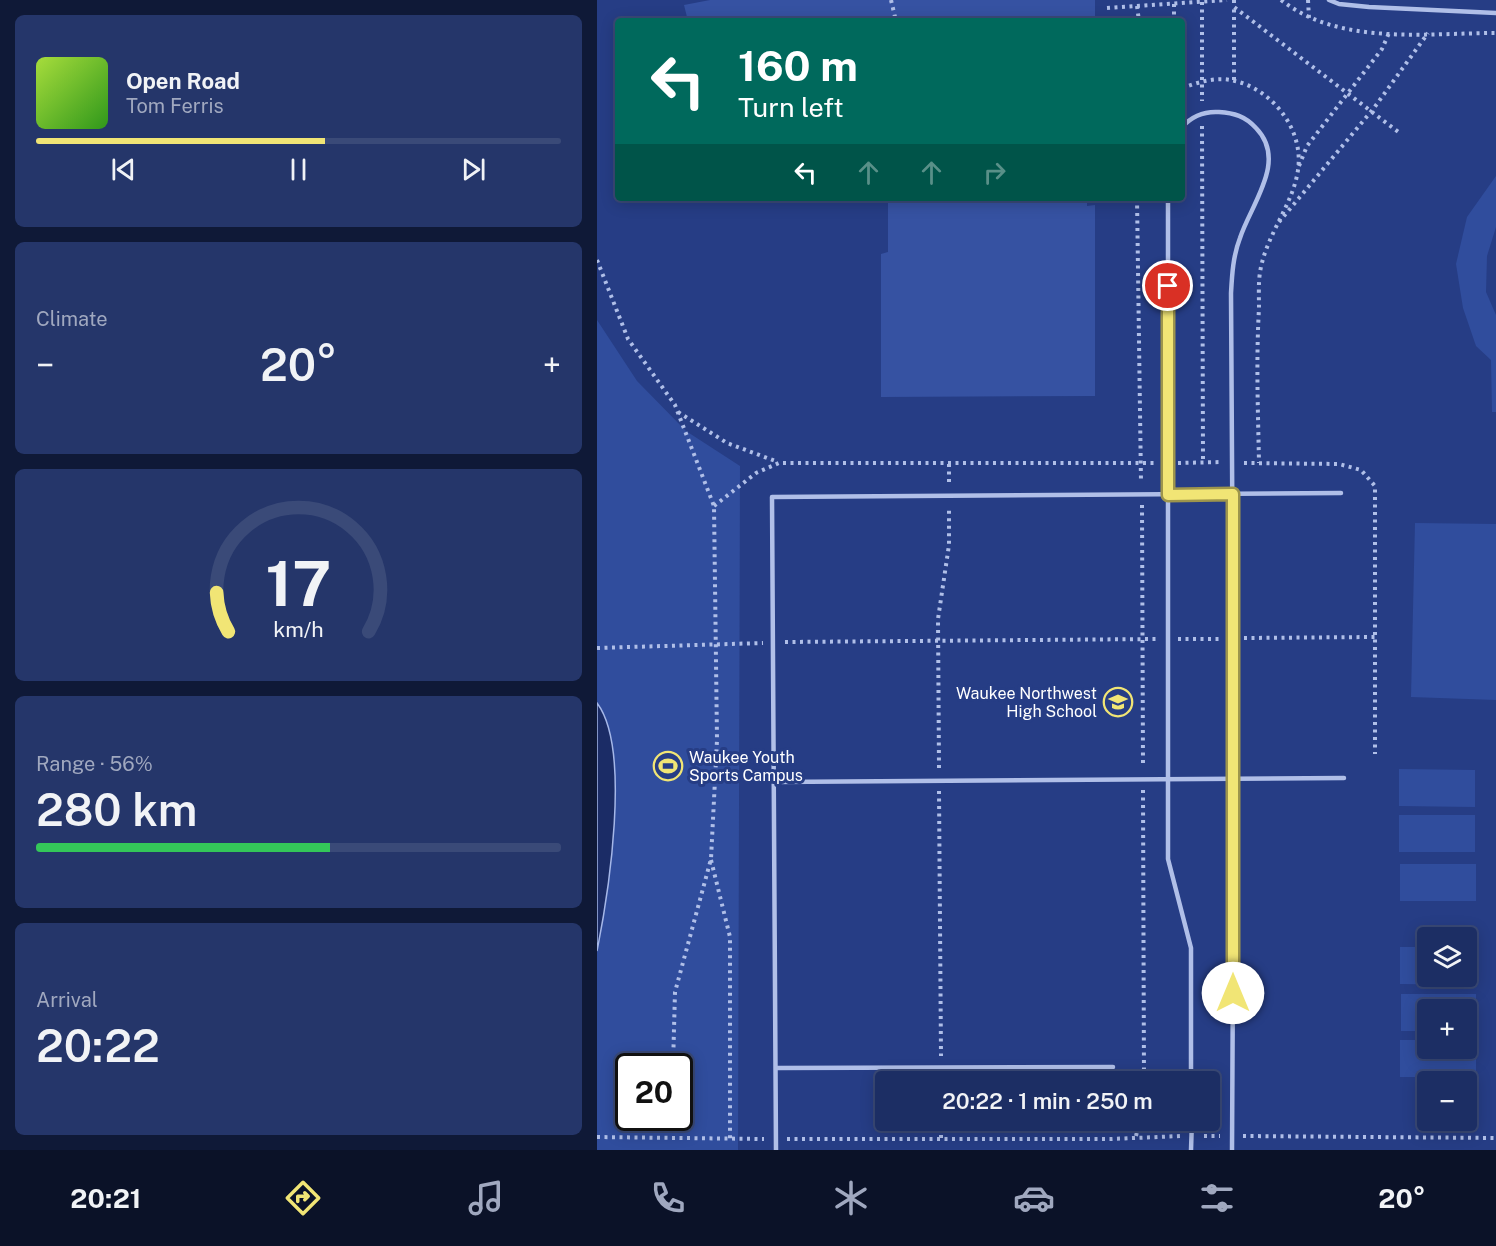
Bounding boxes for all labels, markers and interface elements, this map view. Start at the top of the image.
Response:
text: 160 m [738,41,858,90]
icon: left [639,42,717,120]
text: Open Road [126,68,240,94]
text: Turn left [738,91,844,123]
text: Tom Ferris [126,94,224,118]
icon: previous [107,153,140,186]
icon: pause [282,153,315,186]
icon: next [457,153,490,186]
icon: left [789,156,822,189]
icon: ahead [852,156,885,189]
icon: ahead [915,156,948,189]
icon: right [978,156,1011,189]
pin [1142,260,1193,311]
icon: arrive [1151,269,1184,302]
text: Climate [36,307,108,331]
text: 20° [260,338,337,391]
text: − [36,346,54,384]
text: + [543,346,561,384]
text: 17 [266,547,331,620]
text: km/h [273,617,324,642]
place label: Waukee Northwest High School [956,684,1097,721]
school or university icon: Waukee Northwest High School [1102,686,1134,718]
place label: Waukee Youth Sports Campus [689,748,803,785]
sports icon: Waukee Youth Sports Campus [652,750,684,782]
text: Range · 56% [36,752,153,776]
text: 280 km [36,783,198,836]
map controls [1417,927,1477,1131]
button: layers [1417,927,1477,987]
position arrow [1201,961,1265,1025]
text: Arrival [36,988,98,1012]
button: + [1417,999,1477,1059]
text: 20:22 [36,1019,160,1072]
speed limit sign: 20 [615,1053,693,1131]
button: − [1417,1071,1477,1131]
text: 20:22 · 1 min · 250 m [942,1088,1153,1114]
icon: directions [282,1177,324,1219]
icon: music [465,1177,507,1219]
icon: phone [647,1177,689,1219]
icon: climate [830,1177,872,1219]
icon: car [1013,1177,1055,1219]
icon: filters [1196,1177,1238,1219]
text: 20:21 [70,1182,141,1214]
text: 20° [1378,1182,1426,1214]

